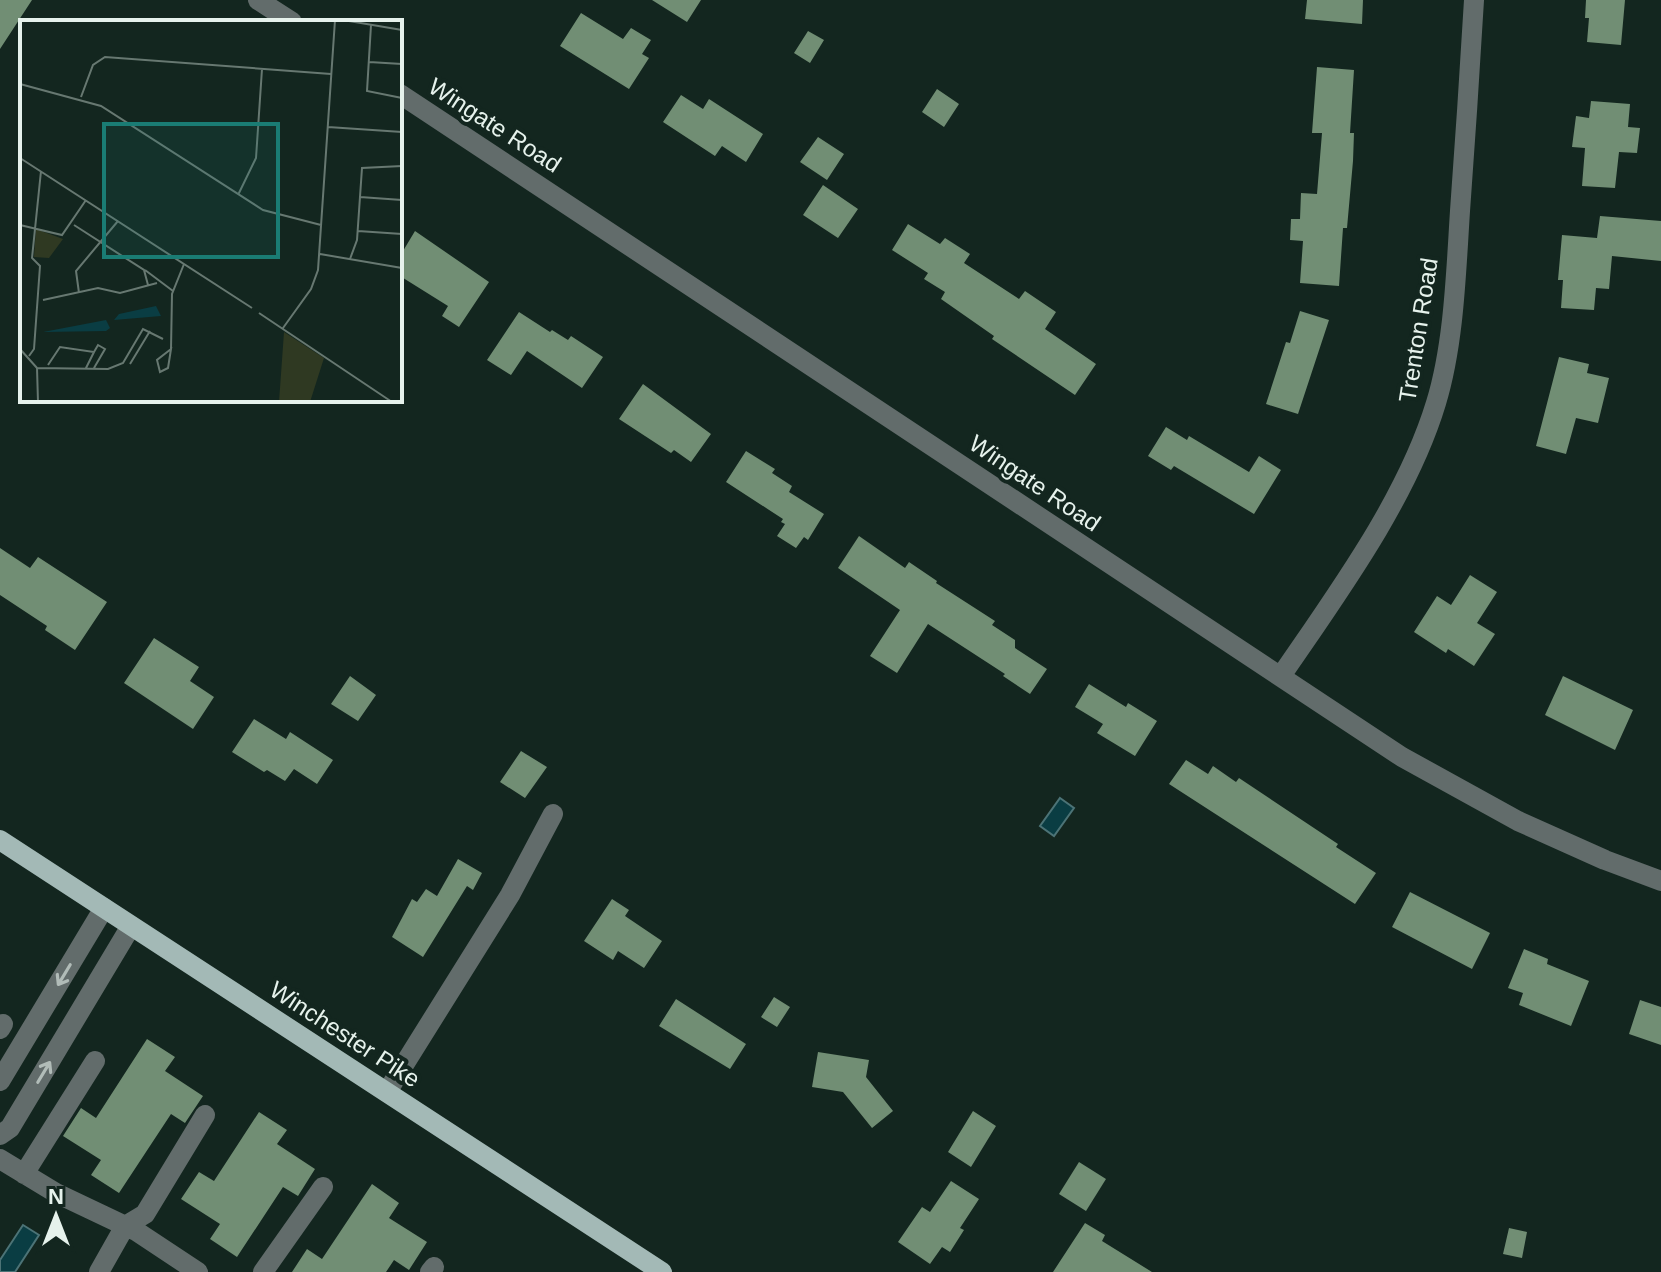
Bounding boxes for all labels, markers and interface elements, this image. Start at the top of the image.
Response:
inset map [20,20,402,402]
street label: Wingate Road [424,72,566,178]
street label: Trenton Road [1393,256,1443,404]
street label: Wingate Road [964,429,1106,537]
one-way arrow [56,963,72,986]
street label: Winchester Pike [265,975,425,1093]
one-way arrow [36,1061,52,1084]
north arrow [16,1176,96,1256]
text: N [48,1184,64,1209]

